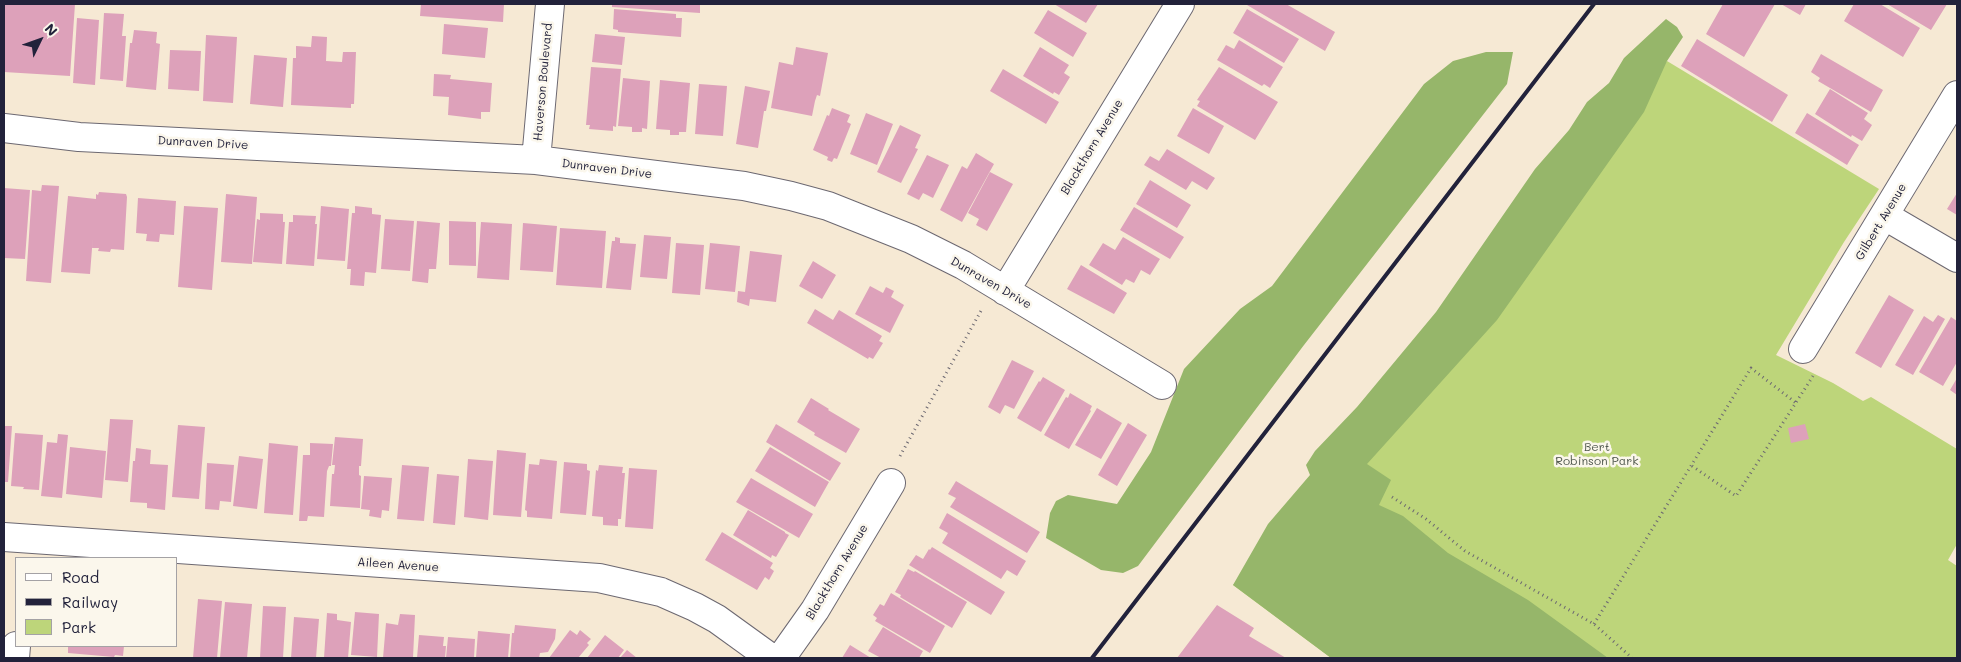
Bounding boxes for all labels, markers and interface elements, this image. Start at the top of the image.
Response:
north arrow [15,15,65,65]
text: N [41,19,62,40]
street label: Haverson Boulevard [531,22,555,142]
street label: Blackthorn Avenue [1058,97,1126,197]
street label: Dunraven Drive [157,133,249,153]
street label: Dunraven Drive [561,156,653,182]
street label: Gilbert Avenue [1852,181,1910,263]
street label: Dunraven Drive [948,254,1034,312]
park label: Bert Robinson Park [1555,440,1639,468]
street label: Blackthorn Avenue [803,522,871,622]
street label: Aileen Avenue [357,555,439,575]
legend [15,557,178,647]
text: Road [62,567,99,587]
text: Railway [62,592,118,612]
text: Park [62,617,96,637]

